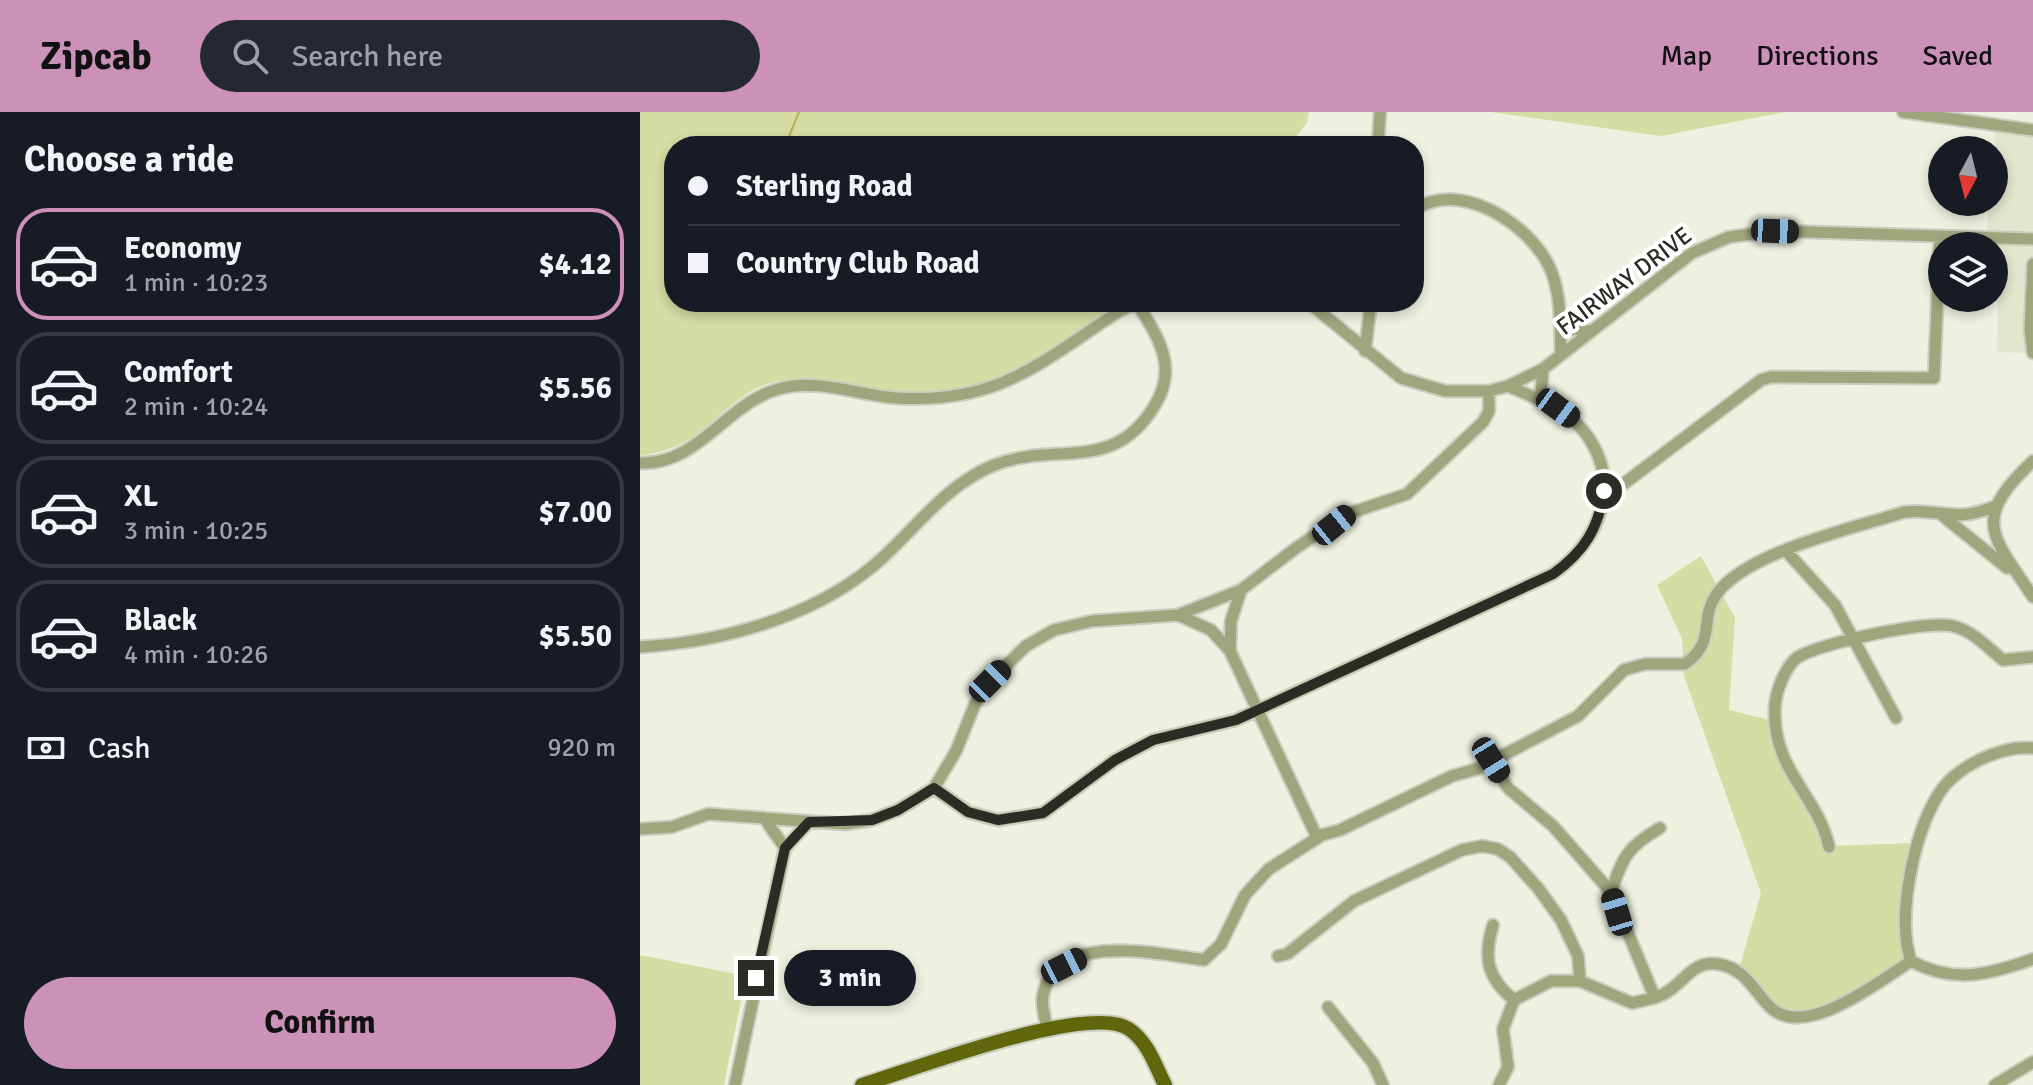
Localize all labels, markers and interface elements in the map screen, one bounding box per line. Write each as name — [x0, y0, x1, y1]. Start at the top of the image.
search box — [200, 20, 760, 92]
text: Zipcab — [40, 33, 152, 80]
icon: search — [228, 34, 272, 78]
text: Search here — [292, 38, 443, 75]
text: Map — [1660, 39, 1712, 73]
text: Directions — [1756, 39, 1878, 73]
text: Saved — [1922, 39, 1993, 73]
north arrow — [1928, 136, 2008, 216]
map controls — [1928, 136, 2008, 312]
text: Choose a ride — [24, 137, 234, 182]
text: Sterling Road — [736, 168, 913, 205]
car — [1751, 218, 1799, 244]
street label: FAIRWAY DRIVE — [1550, 220, 1698, 342]
icon: car — [28, 228, 100, 300]
text: Economy — [124, 230, 241, 267]
button: layers — [1928, 232, 2008, 312]
text: Country Club Road — [736, 245, 980, 282]
text: $4.12 — [539, 246, 612, 283]
text: 1 min · 10:23 — [124, 267, 268, 299]
icon: car — [28, 352, 100, 424]
text: Comfort — [124, 354, 233, 391]
text: $5.56 — [539, 370, 612, 407]
car — [1532, 384, 1584, 432]
text: 2 min · 10:24 — [124, 391, 268, 423]
route start — [1586, 473, 1622, 509]
icon: car — [28, 476, 100, 548]
text: XL — [124, 478, 158, 515]
text: $7.00 — [539, 494, 612, 531]
car — [1308, 501, 1360, 549]
text: 3 min · 10:25 — [124, 515, 268, 547]
icon: car — [28, 600, 100, 672]
text: Black — [124, 602, 197, 639]
text: $5.50 — [539, 618, 612, 655]
text: 4 min · 10:26 — [124, 639, 268, 671]
car — [965, 656, 1015, 706]
icon: cash — [24, 726, 68, 770]
text: Cash — [88, 730, 151, 767]
text: 920 m — [547, 732, 616, 764]
car — [1468, 733, 1514, 787]
car — [1599, 886, 1635, 938]
car — [1037, 944, 1091, 988]
callout: 3 min — [784, 950, 916, 1006]
route end — [738, 960, 774, 996]
text: 3 min — [819, 962, 881, 994]
button: Confirm — [24, 977, 616, 1069]

